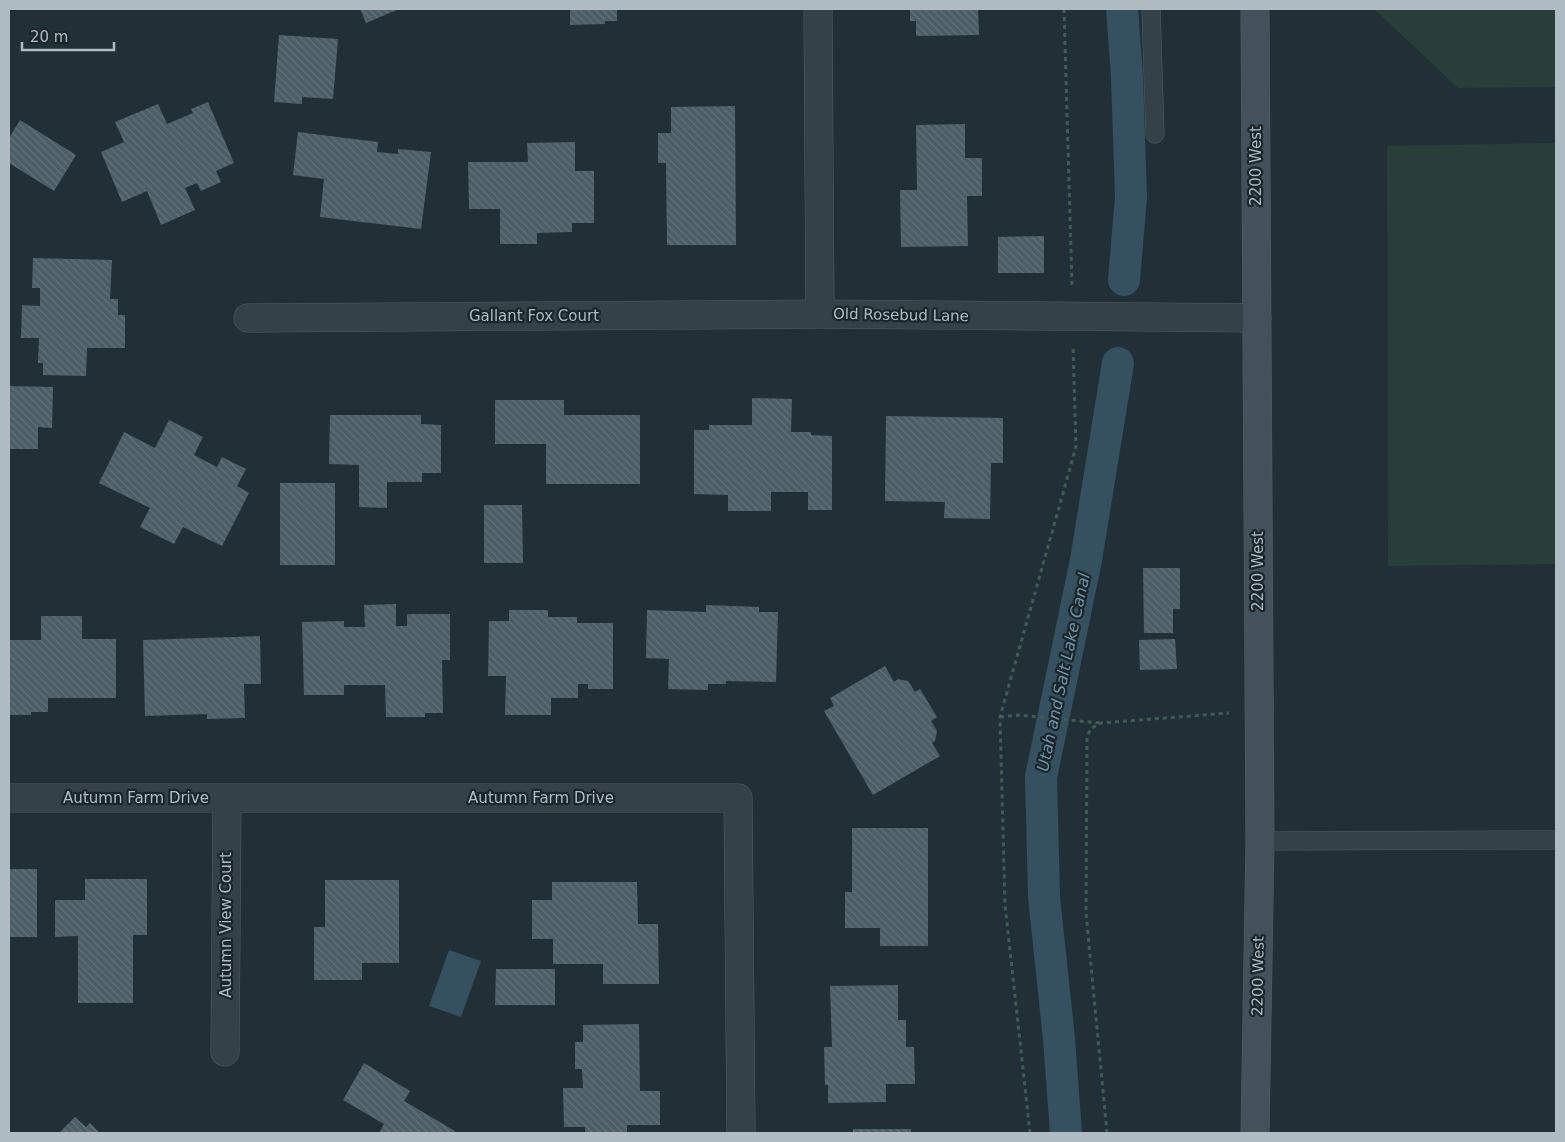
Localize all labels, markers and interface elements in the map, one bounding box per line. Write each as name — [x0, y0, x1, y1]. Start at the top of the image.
scale bar — [22, 20, 115, 52]
text: 20 m — [30, 28, 68, 46]
street label: 2200 West — [1247, 126, 1265, 206]
street label: Old Rosebud Lane — [833, 305, 969, 325]
street label: Gallant Fox Court — [469, 307, 599, 325]
street label: 2200 West — [1249, 531, 1267, 611]
water label: Utah and Salt Lake Canal — [1033, 571, 1094, 773]
street label: Autumn Farm Drive — [63, 789, 209, 807]
street label: Autumn Farm Drive — [468, 789, 614, 807]
street label: Autumn View Court — [217, 852, 235, 998]
street label: 2200 West — [1248, 936, 1268, 1016]

